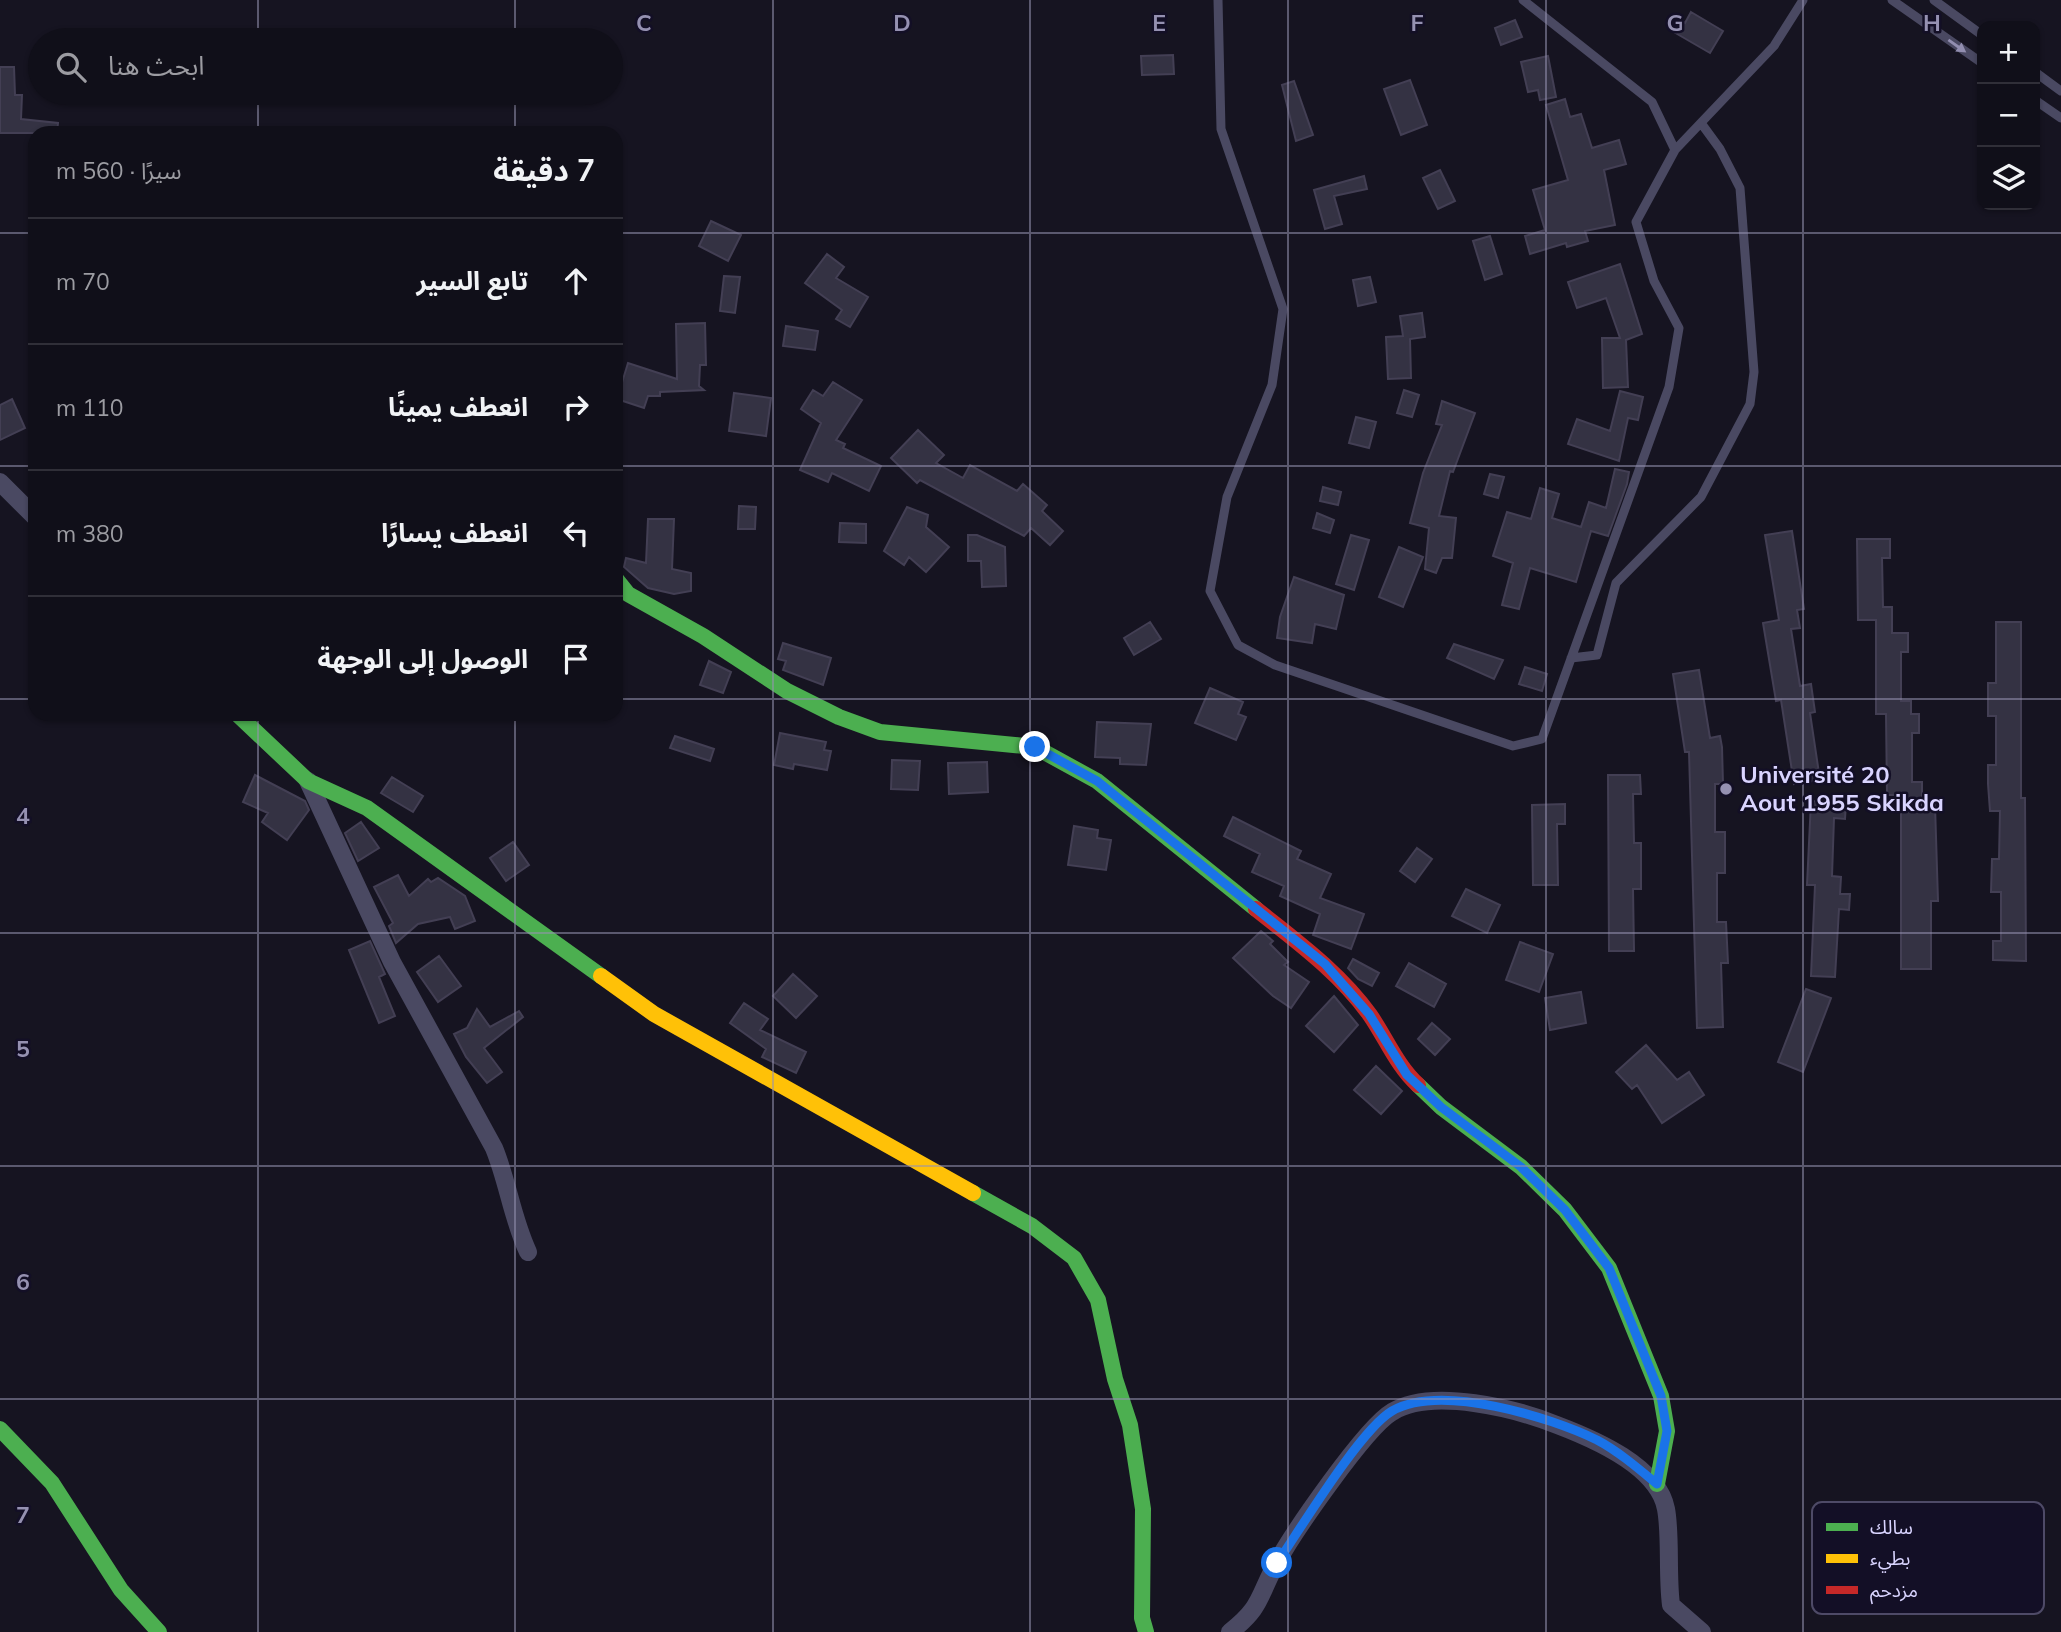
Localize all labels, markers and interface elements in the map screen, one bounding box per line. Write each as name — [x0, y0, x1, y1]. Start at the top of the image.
text: C — [636, 8, 652, 37]
text: D — [893, 8, 911, 37]
text: E — [1152, 8, 1166, 37]
text: F — [1410, 8, 1424, 37]
text: G — [1666, 8, 1684, 37]
text: H — [1923, 8, 1941, 37]
map controls — [1977, 21, 2040, 210]
button: + — [1977, 21, 2040, 84]
search box — [28, 28, 623, 105]
one-way arrow — [1948, 39, 1966, 53]
icon: search — [52, 48, 90, 86]
text: ابحث هنا — [108, 49, 204, 82]
button: − — [1977, 84, 2040, 147]
button: layers — [1977, 147, 2040, 210]
text: 7 دقيقة — [493, 151, 595, 189]
text: سيرًا · 560 m — [56, 156, 182, 185]
icon: ahead — [557, 262, 595, 300]
text: تابع السير — [417, 264, 528, 297]
text: 70 m — [56, 267, 110, 296]
icon: right — [557, 388, 595, 426]
text: انعطف يمينًا — [388, 390, 528, 423]
text: 110 m — [56, 393, 124, 422]
icon: left — [557, 514, 595, 552]
text: انعطف يسارًا — [381, 516, 528, 549]
text: 380 m — [56, 519, 124, 548]
icon: arrive — [557, 640, 595, 678]
text: الوصول إلى الوجهة — [317, 642, 528, 675]
route end — [1019, 731, 1050, 762]
place label: Université 20 Aout 1955 Skikda — [1740, 759, 1944, 817]
marker: Université 20 Aout 1955 Skikda — [1718, 781, 1734, 797]
text: 4 — [16, 801, 30, 830]
text: 5 — [16, 1034, 30, 1063]
text: 6 — [16, 1267, 30, 1296]
text: 7 — [16, 1500, 30, 1529]
legend — [1812, 1502, 2044, 1614]
text: سالك — [1870, 1515, 1913, 1539]
text: بطيء — [1870, 1546, 1910, 1573]
route start — [1261, 1547, 1292, 1578]
text: مزدحم — [1870, 1578, 1918, 1605]

